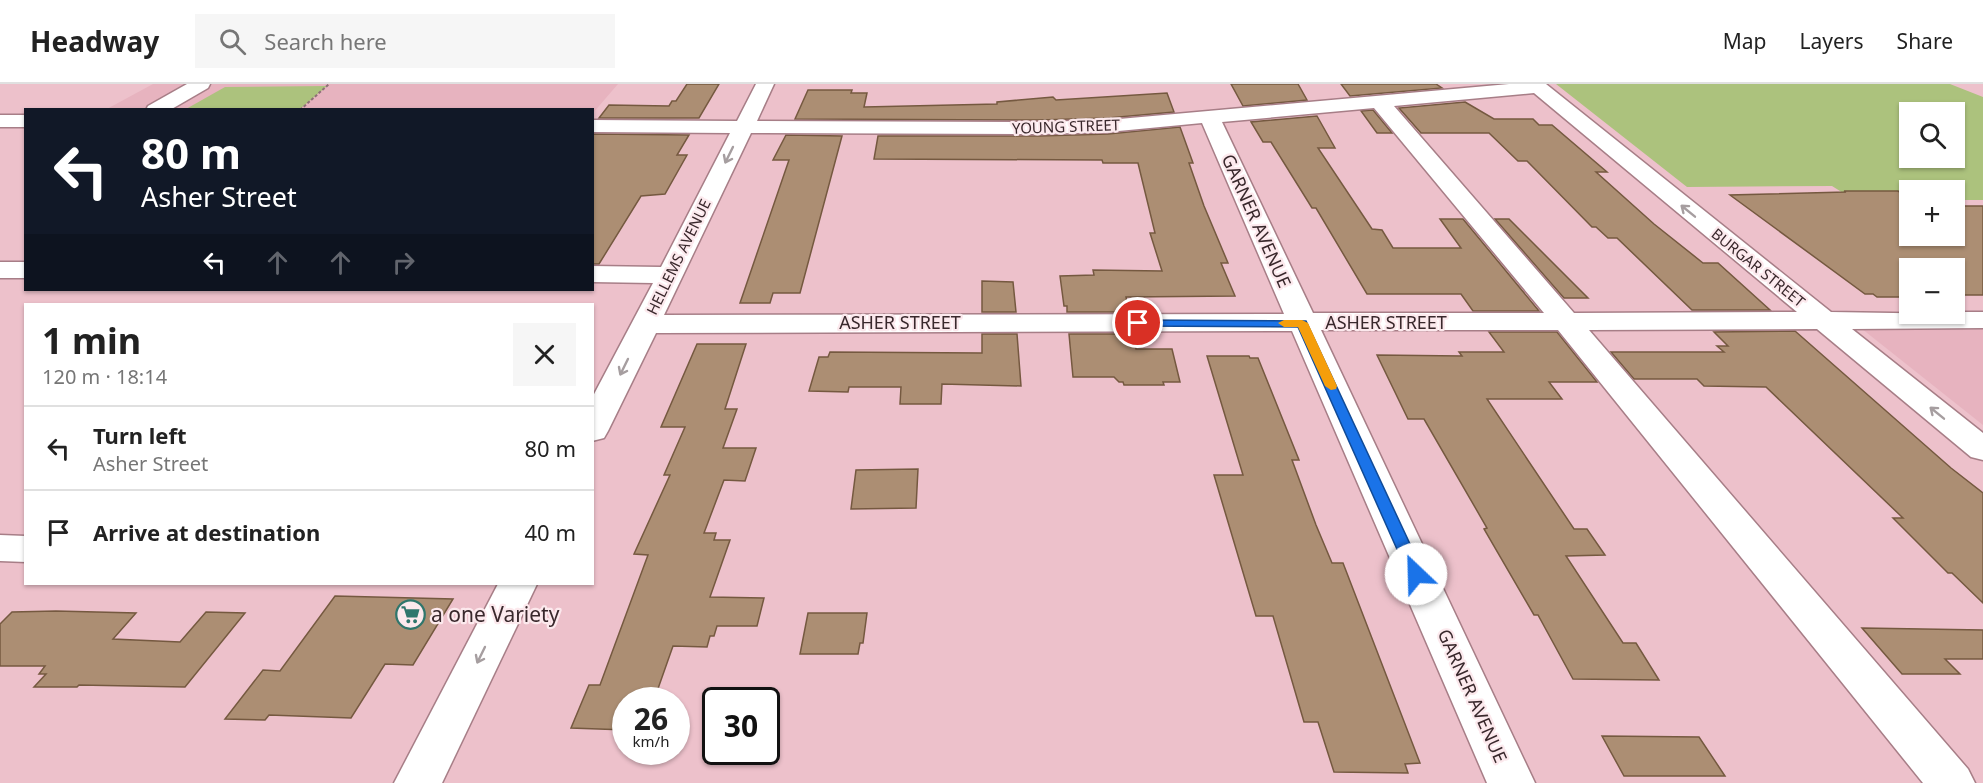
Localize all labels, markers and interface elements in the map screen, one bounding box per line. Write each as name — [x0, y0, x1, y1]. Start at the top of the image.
search box — [195, 14, 615, 68]
text: Headway — [30, 22, 159, 60]
icon: search — [216, 25, 249, 58]
text: Search here — [264, 26, 387, 56]
text: Map — [1723, 27, 1767, 55]
text: Layers — [1800, 27, 1864, 55]
text: Share — [1897, 27, 1953, 55]
map controls — [1899, 102, 1965, 324]
button: search — [1899, 102, 1965, 168]
street label: YOUNG STREET — [1012, 114, 1121, 138]
text: 80 m — [141, 124, 241, 181]
icon: left — [42, 132, 120, 210]
one-way arrow — [723, 146, 735, 164]
street label: GARNER AVENUE — [1217, 150, 1297, 291]
text: Asher Street — [141, 178, 297, 215]
button: + — [1899, 180, 1965, 246]
street label: HELLEMS AVENUE — [641, 195, 715, 318]
one-way arrow — [1680, 204, 1696, 217]
street label: BURGAR STREET — [1708, 223, 1810, 311]
icon: left — [198, 246, 231, 279]
icon: ahead — [261, 246, 294, 279]
icon: ahead — [324, 246, 357, 279]
icon: right — [387, 246, 420, 279]
button: − — [1899, 258, 1965, 324]
pin — [1112, 297, 1163, 348]
icon: arrive — [1121, 306, 1154, 339]
street label: ASHER STREET — [839, 310, 961, 334]
street label: ASHER STREET — [1325, 310, 1447, 334]
text: 1 min — [42, 316, 141, 365]
button: close — [513, 323, 576, 386]
one-way arrow — [618, 358, 629, 376]
text: 120 m · 18:14 — [42, 363, 167, 390]
one-way arrow — [1930, 407, 1946, 420]
text: Turn left — [93, 420, 187, 450]
icon: left — [42, 432, 75, 465]
text: 80 m — [525, 433, 576, 463]
text: Asher Street — [93, 450, 208, 477]
icon: arrive — [42, 516, 75, 549]
text: Arrive at destination — [93, 517, 320, 547]
text: 40 m — [525, 517, 576, 547]
position arrow — [1384, 542, 1448, 606]
supermarket icon: a one Variety — [394, 599, 426, 631]
place label: a one Variety — [431, 600, 560, 628]
street label: GARNER AVENUE — [1433, 625, 1513, 766]
one-way arrow — [475, 645, 487, 663]
speed limit sign: 30 — [702, 687, 780, 765]
text: 26 — [634, 698, 668, 739]
text: km/h — [633, 731, 669, 751]

